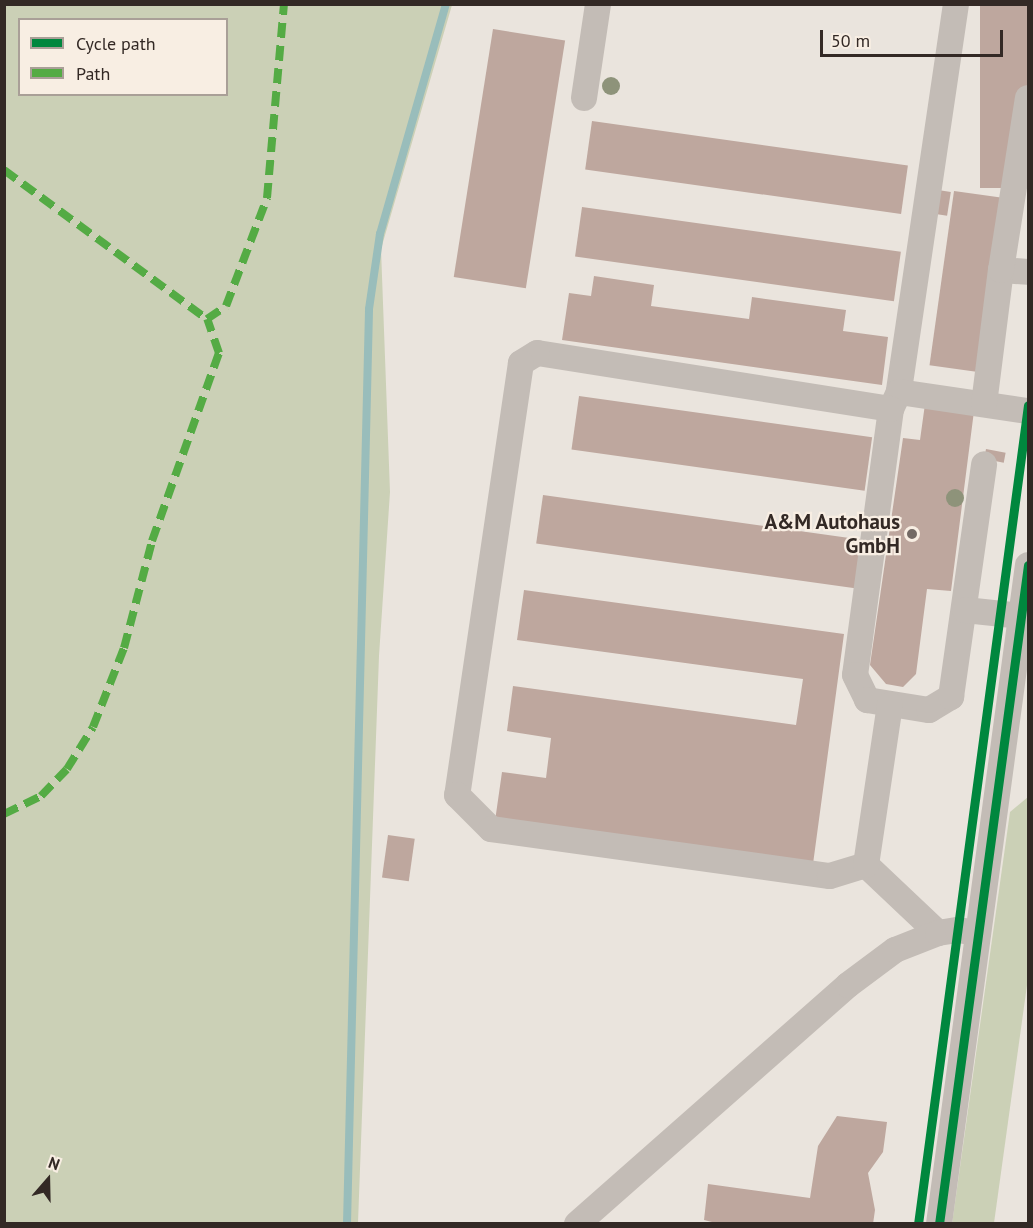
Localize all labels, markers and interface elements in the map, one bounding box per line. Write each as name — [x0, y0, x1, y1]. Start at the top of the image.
legend — [18, 18, 228, 96]
scale bar — [823, 18, 1006, 56]
text: 50 m — [831, 29, 870, 52]
text: Cycle path — [76, 32, 156, 55]
text: Path — [76, 62, 110, 85]
place label: A&M Autohaus GmbH — [764, 509, 900, 559]
marker: A&M Autohaus GmbH — [905, 527, 919, 541]
north arrow — [18, 1150, 78, 1210]
text: N — [46, 1152, 63, 1174]

